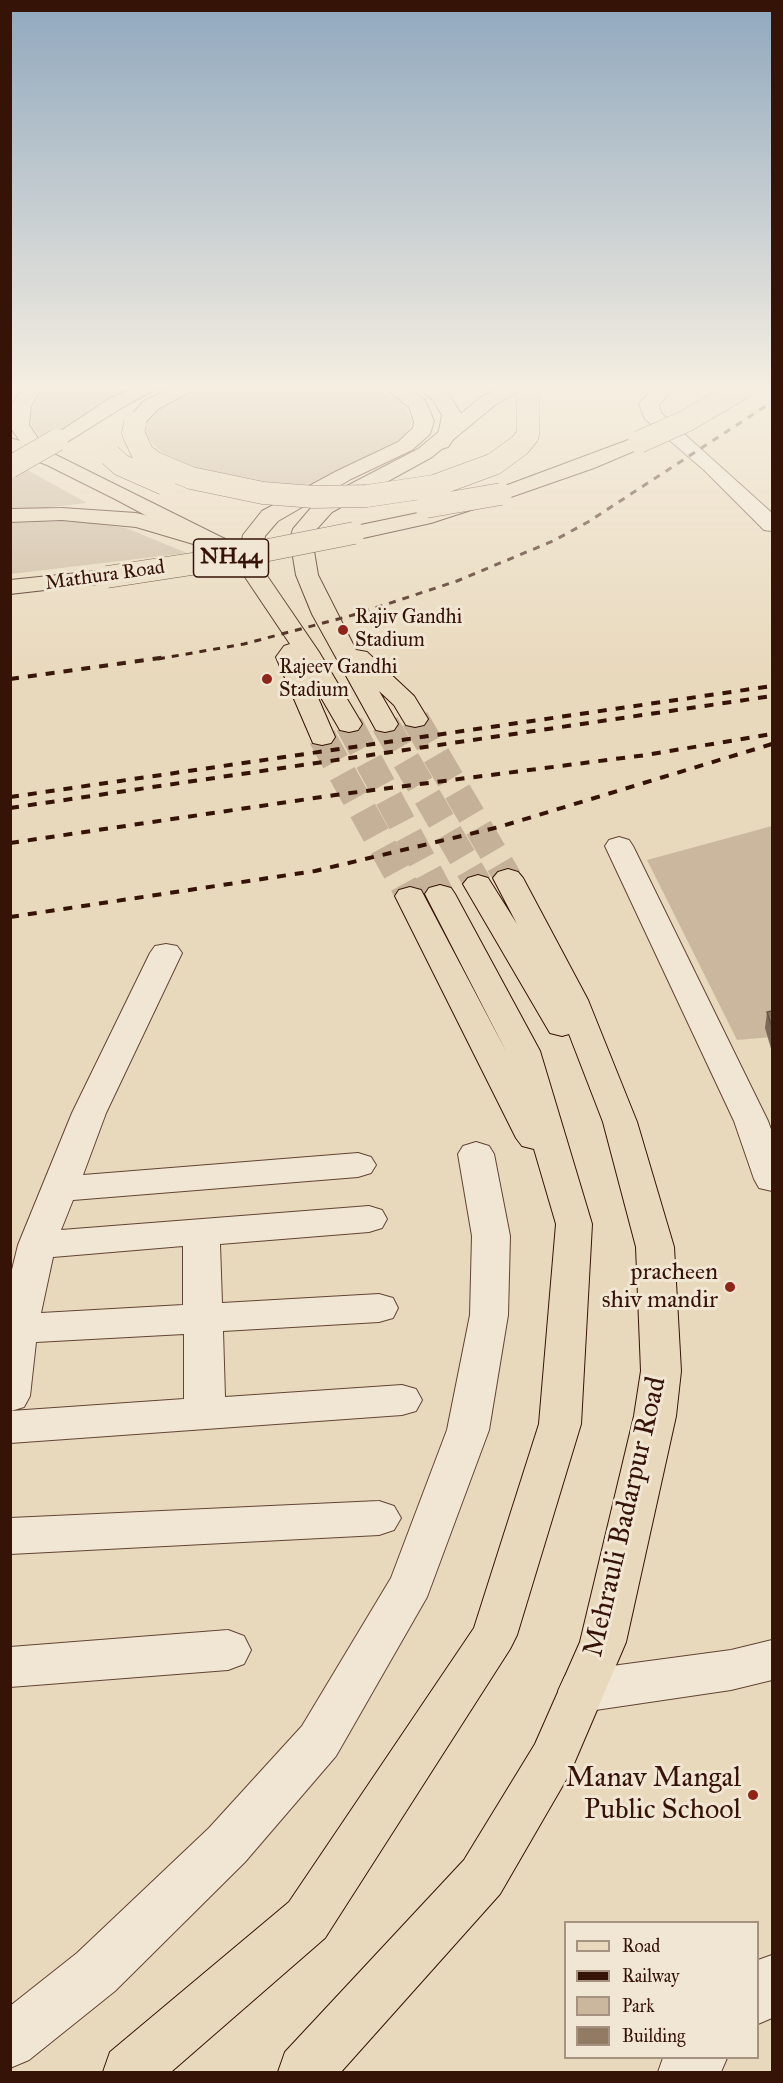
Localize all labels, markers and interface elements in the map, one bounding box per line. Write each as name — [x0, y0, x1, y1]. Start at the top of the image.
road number: NH44 — [194, 539, 268, 577]
street label: Mathura Road — [44, 556, 166, 596]
place label: Rajiv Gandhi Stadium — [355, 606, 462, 653]
marker: Rajiv Gandhi Stadium — [336, 623, 350, 637]
place label: Rajeev Gandhi Stadium — [279, 656, 397, 703]
marker: Rajeev Gandhi Stadium — [260, 672, 274, 686]
place label: pracheen shiv mandir — [602, 1259, 718, 1315]
marker: pracheen shiv mandir — [723, 1280, 737, 1294]
street label: Mehrauli Badarpur Road — [577, 1374, 675, 1660]
place label: Manav Mangal Public School — [566, 1762, 741, 1828]
marker: Manav Mangal Public School — [746, 1788, 760, 1802]
legend — [564, 1921, 759, 2059]
text: Road — [622, 1935, 660, 1957]
text: Railway — [622, 1965, 679, 1987]
text: Park — [622, 1995, 655, 2017]
text: Building — [622, 2025, 685, 2047]

